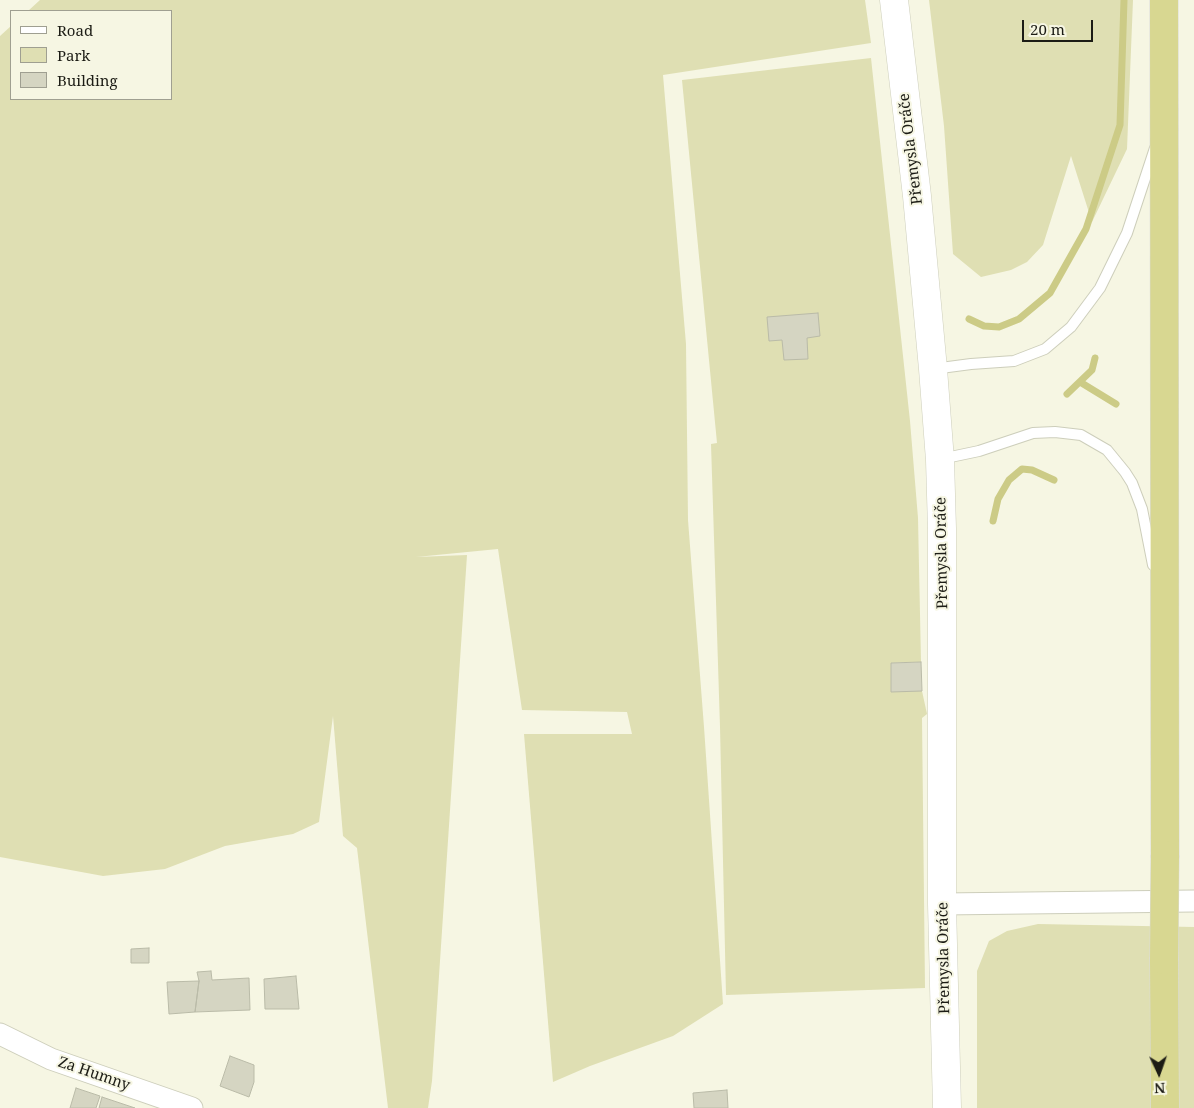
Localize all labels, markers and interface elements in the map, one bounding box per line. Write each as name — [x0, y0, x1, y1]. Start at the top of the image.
legend — [10, 10, 172, 100]
scale bar — [1024, 10, 1095, 42]
text: 20 m — [1030, 19, 1065, 39]
text: Road — [57, 20, 93, 40]
text: Park — [57, 45, 90, 65]
text: Building — [57, 70, 118, 90]
street label: Přemysla Oráče — [895, 92, 927, 206]
street label: Přemysla Oráče — [932, 497, 952, 609]
street label: Přemysla Oráče — [934, 902, 954, 1014]
north arrow — [1134, 1048, 1184, 1098]
street label: Za Humny — [56, 1053, 132, 1095]
text: N — [1154, 1079, 1166, 1098]

